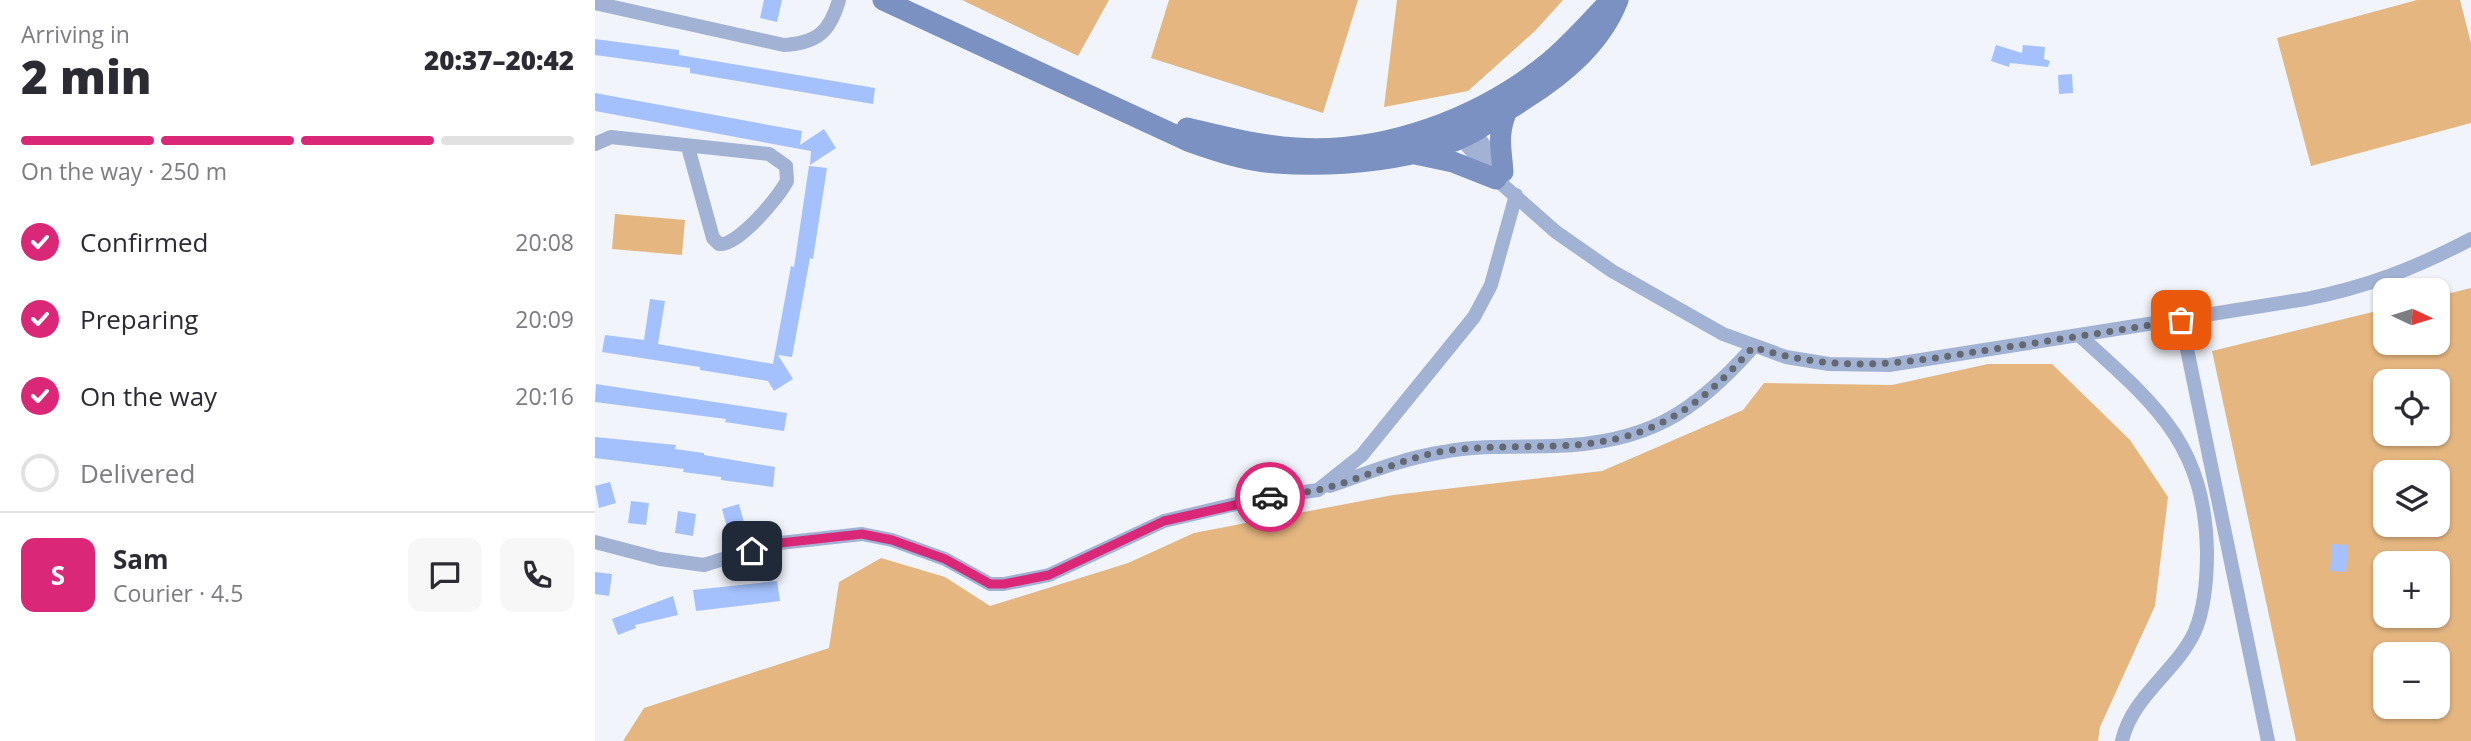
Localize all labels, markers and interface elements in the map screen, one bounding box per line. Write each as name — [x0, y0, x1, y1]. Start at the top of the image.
text: Arriving in — [21, 18, 130, 50]
text: 20:37–20:42 — [424, 42, 574, 78]
text: 2 min — [21, 45, 152, 107]
text: On the way · 250 m — [21, 155, 227, 187]
icon: check — [21, 223, 59, 261]
text: Confirmed — [80, 224, 208, 260]
text: 20:08 — [515, 226, 574, 258]
north arrow — [2373, 278, 2450, 355]
map controls — [2373, 278, 2450, 719]
pin — [2151, 290, 2211, 350]
icon: check — [21, 300, 59, 338]
text: Preparing — [80, 301, 198, 337]
icon: bag — [2162, 301, 2200, 339]
text: 20:09 — [515, 303, 574, 335]
button: locate — [2373, 369, 2450, 446]
icon: check — [21, 377, 59, 415]
text: On the way — [80, 378, 217, 414]
text: 20:16 — [515, 380, 574, 412]
text: Delivered — [80, 455, 195, 491]
button: layers — [2373, 460, 2450, 537]
courier — [1235, 462, 1305, 532]
icon: car — [1251, 478, 1289, 516]
pin — [722, 521, 782, 581]
icon: home — [733, 532, 771, 570]
button: chat — [408, 538, 482, 612]
button: phone — [500, 538, 574, 612]
text: Sam — [113, 541, 169, 577]
button: + — [2373, 551, 2450, 628]
text: S — [51, 557, 65, 593]
text: Courier · 4.5 — [113, 577, 243, 609]
button: − — [2373, 642, 2450, 719]

